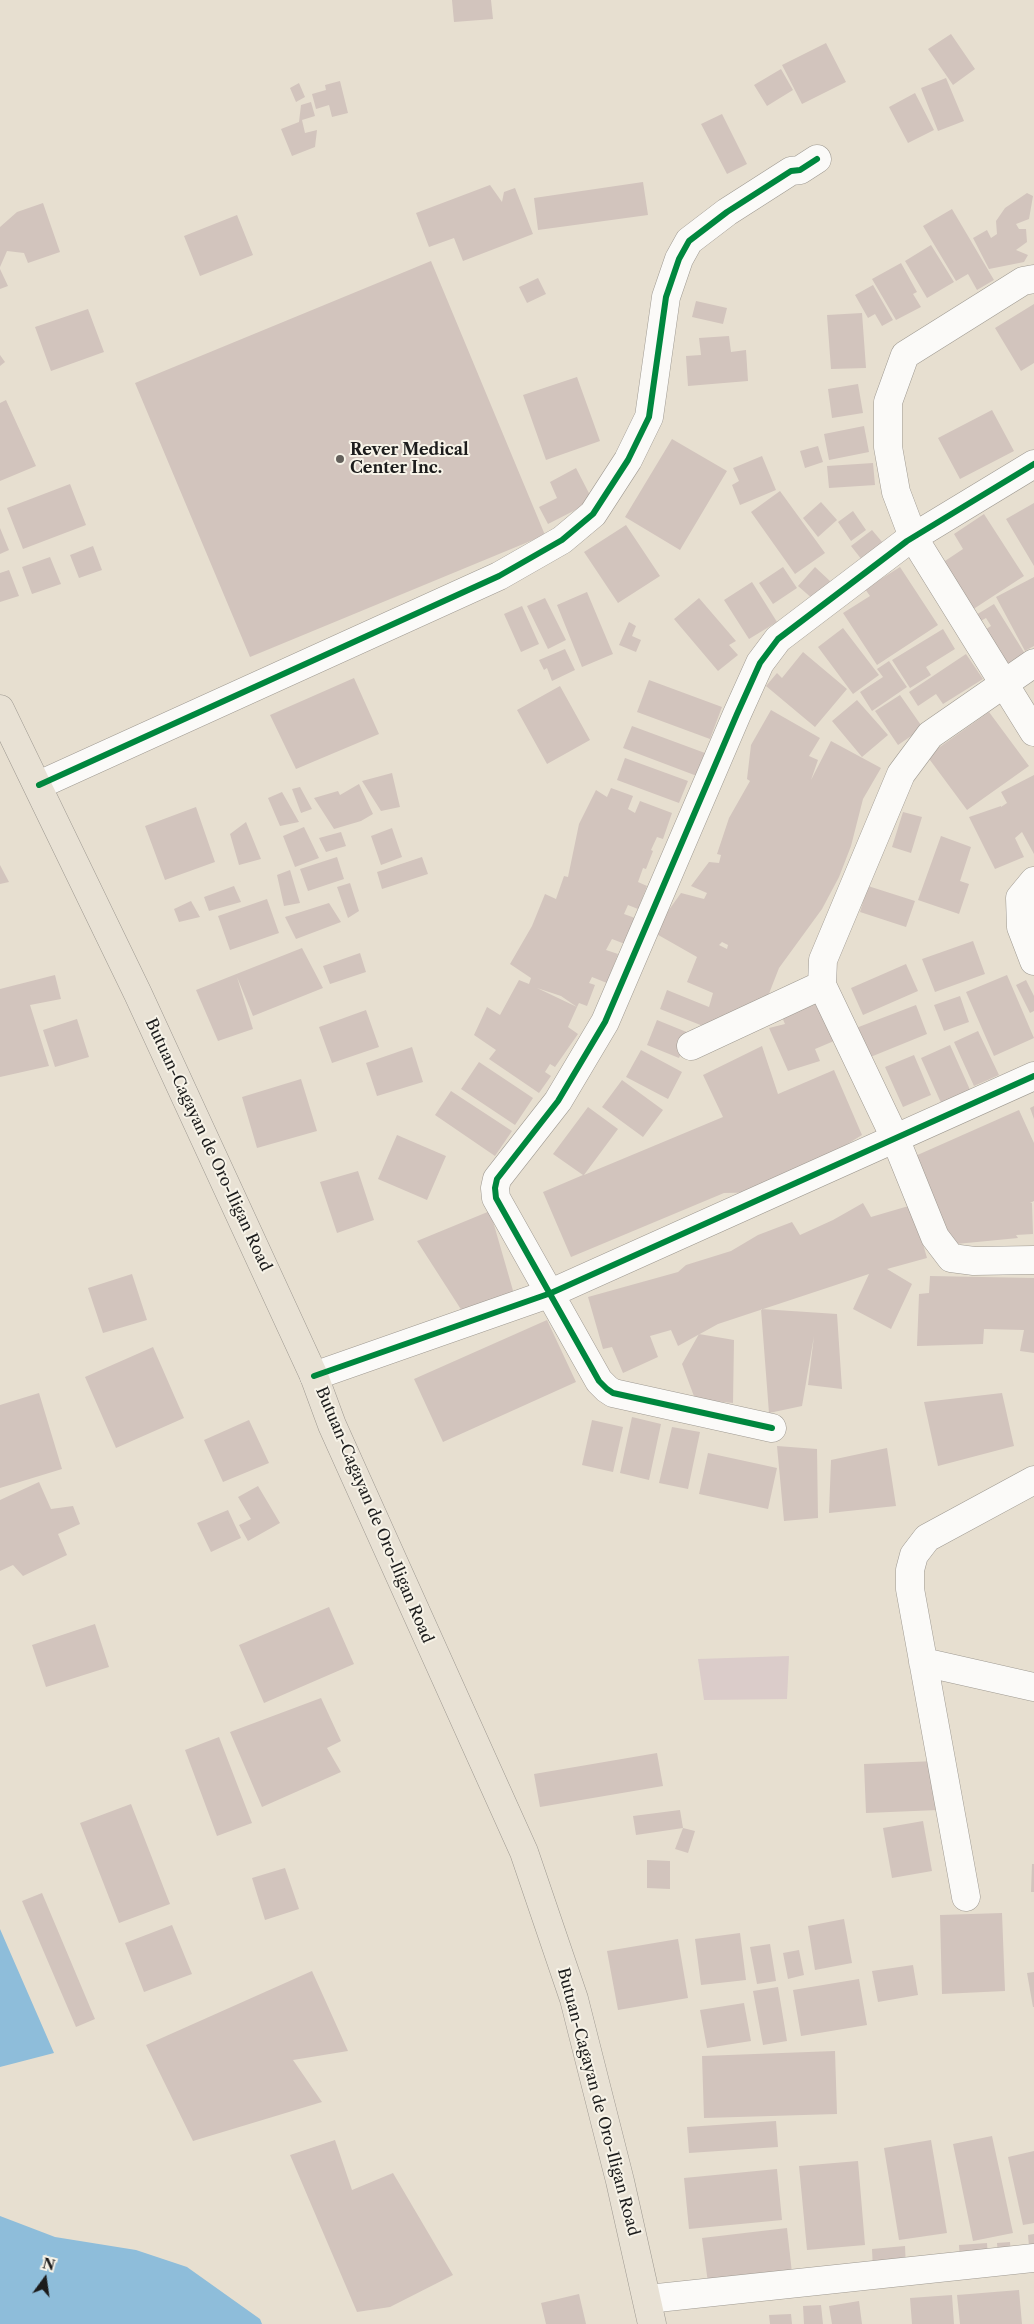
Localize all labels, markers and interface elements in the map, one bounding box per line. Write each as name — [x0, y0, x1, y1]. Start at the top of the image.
place label: Rever Medical Center Inc. — [350, 440, 469, 478]
marker: Rever Medical Center Inc. — [334, 453, 346, 465]
street label: Butuan-Cagayan de Oro-Iligan Road — [141, 1015, 275, 1275]
street label: Butuan-Cagayan de Oro-Iligan Road — [311, 1384, 437, 1646]
street label: Butuan-Cagayan de Oro-Iligan Road — [553, 1966, 643, 2238]
north arrow — [20, 2254, 70, 2304]
text: N — [41, 2254, 57, 2275]

